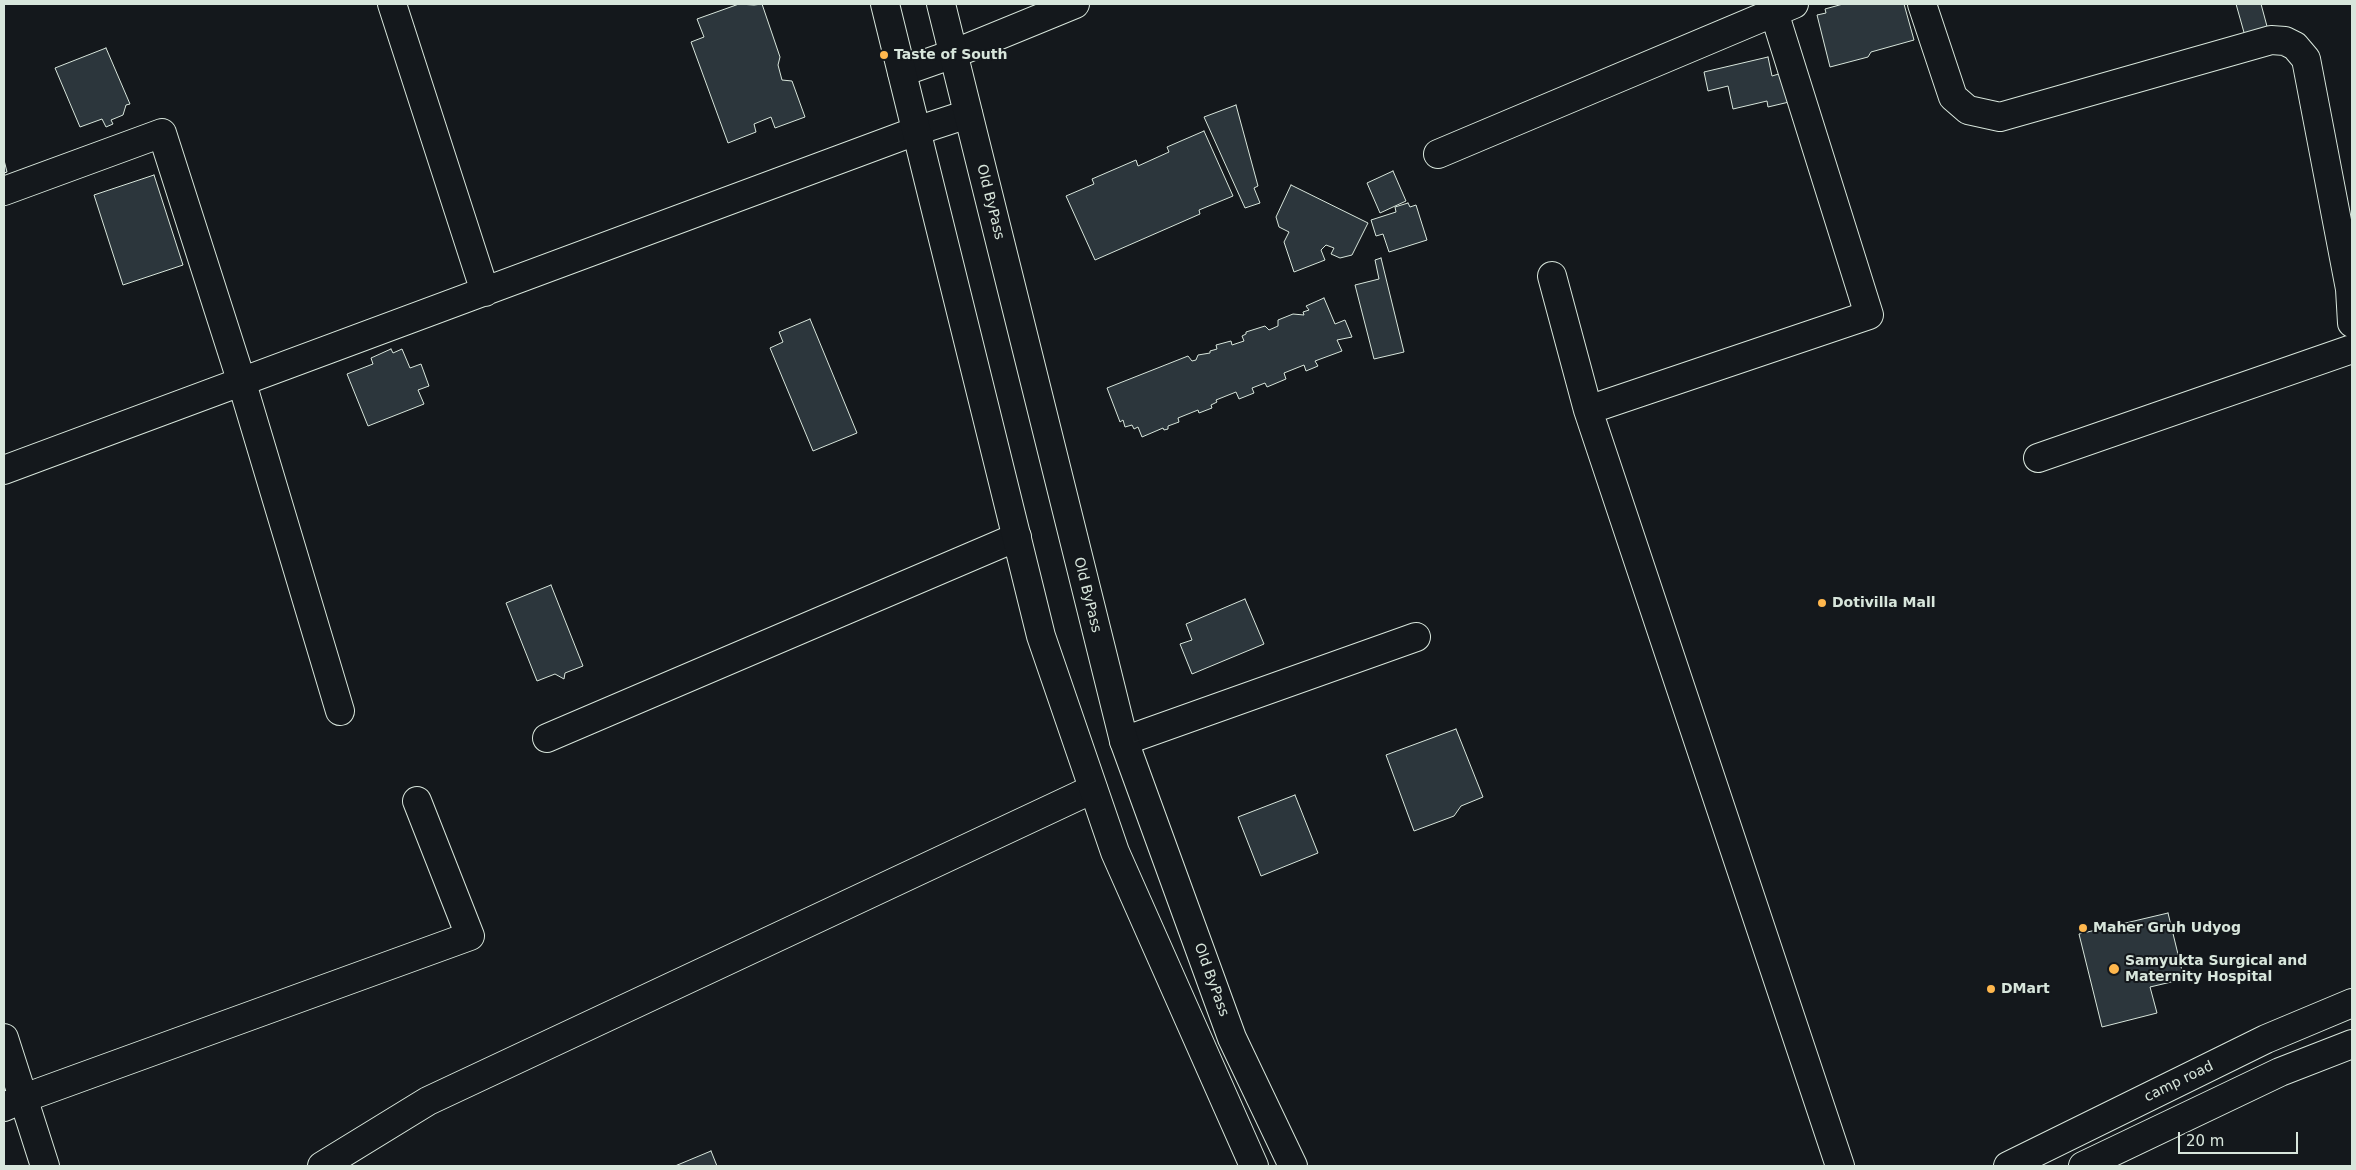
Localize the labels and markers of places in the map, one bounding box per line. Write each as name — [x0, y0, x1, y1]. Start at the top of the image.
place label: Taste of South — [894, 47, 1007, 63]
marker: Taste of South — [878, 49, 890, 61]
place label: Dotivilla Mall — [1832, 595, 1936, 611]
marker: Dotivilla Mall — [1816, 597, 1828, 609]
place label: Maher Gruh Udyog — [2093, 920, 2241, 936]
marker: Maher Gruh Udyog — [2077, 922, 2089, 934]
place label: Samyukta Surgical and Maternity Hospital — [2125, 953, 2307, 986]
marker: Samyukta Surgical and Maternity Hospital — [2107, 962, 2121, 976]
place label: DMart — [2001, 981, 2050, 997]
marker: DMart — [1985, 983, 1997, 995]

